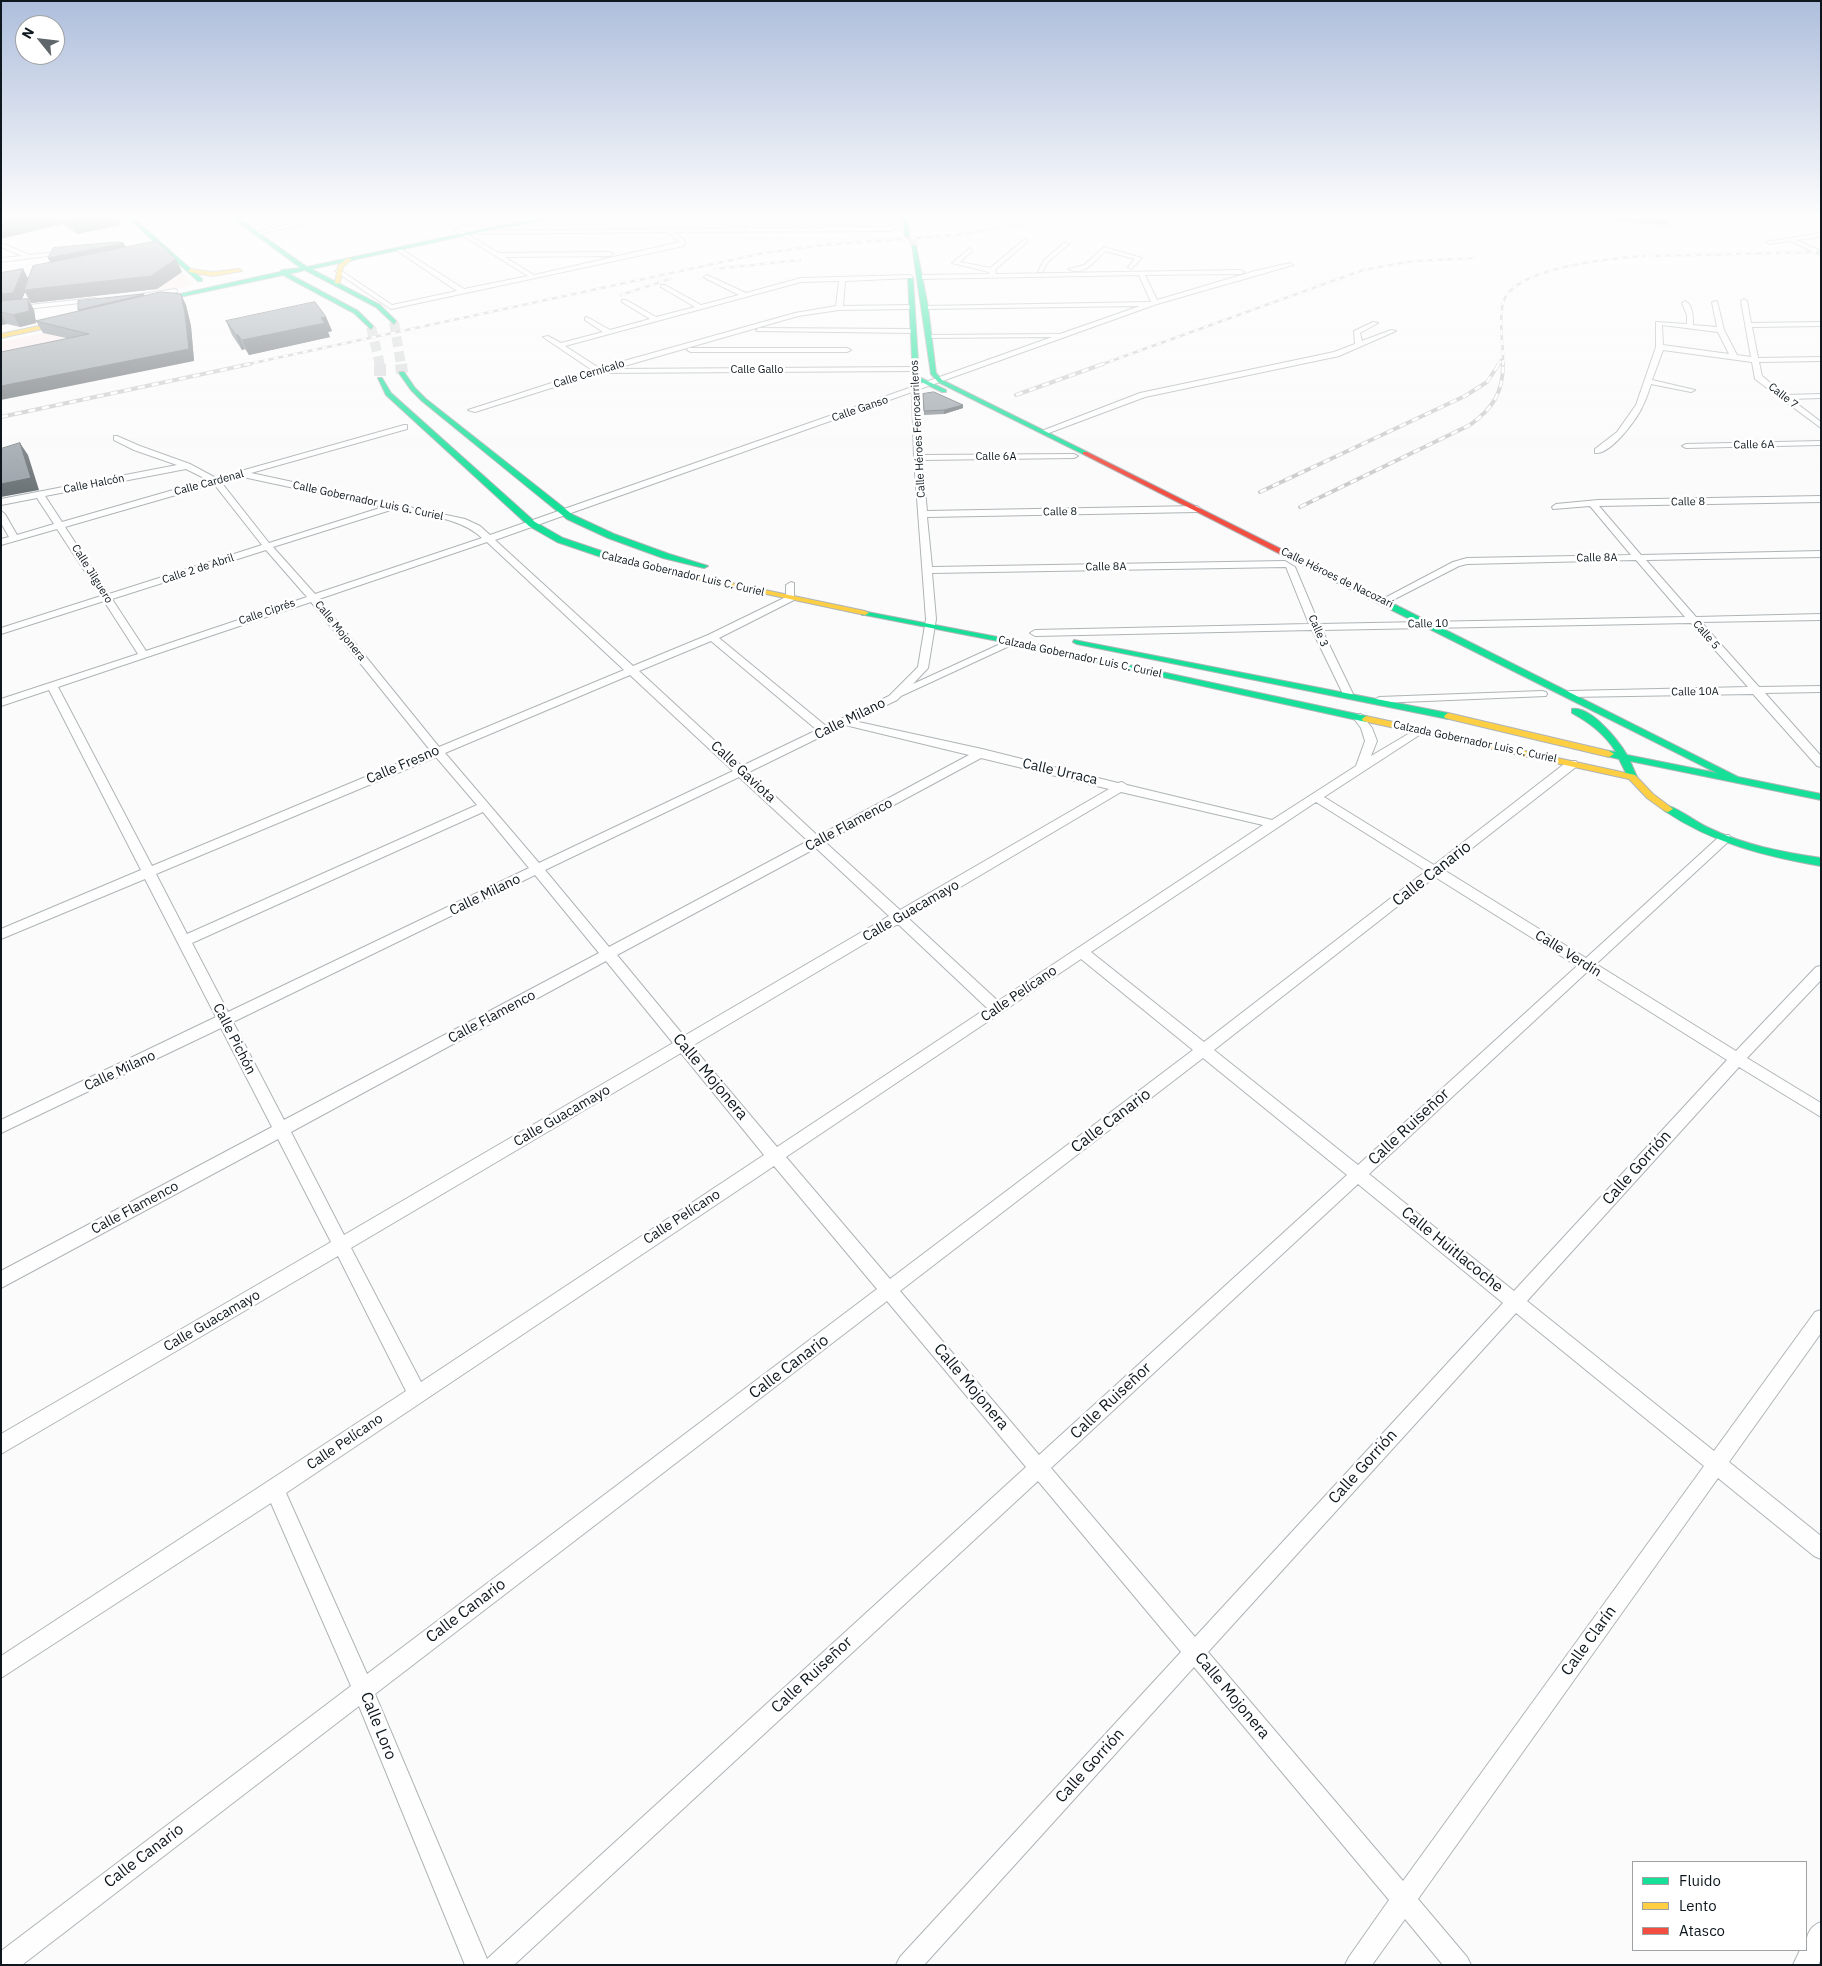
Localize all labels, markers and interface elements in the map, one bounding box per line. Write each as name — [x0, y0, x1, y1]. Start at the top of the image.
north arrow — [15, 15, 65, 65]
text: N — [17, 24, 38, 42]
street label: Calle Cernícalo — [552, 357, 626, 391]
street label: Calle Héroes Ferrocarrileros — [908, 360, 928, 498]
street label: Calle Gallo — [731, 363, 783, 377]
street label: Calle 7 — [1766, 380, 1800, 412]
street label: Calle Ganso — [830, 393, 890, 425]
street label: Calle 6A — [1733, 438, 1775, 452]
street label: Calle 6A — [976, 450, 1016, 464]
street label: Calle Cardenal — [173, 467, 245, 499]
street label: Calle Halcón — [62, 472, 126, 496]
street label: Calle Gobernador Luis G. Curiel — [292, 479, 444, 523]
street label: Calle 8 — [1671, 495, 1705, 509]
street label: Calle 8 — [1043, 505, 1077, 519]
street label: Calle Jilguero — [69, 542, 115, 606]
street label: Calle Héroes de Nacozari — [1279, 545, 1395, 611]
street label: Calzada Gobernador Luis C. Curiel — [600, 549, 766, 599]
street label: Calle 2 de Abril — [160, 551, 236, 587]
street label: Calle 8A — [1576, 551, 1618, 565]
street label: Calle 8A — [1085, 560, 1127, 574]
street label: Calle Ciprés — [237, 596, 297, 628]
street label: Calle Mojonera — [312, 598, 368, 664]
street label: Calle 3 — [1305, 613, 1331, 649]
street label: Calle 10 — [1408, 617, 1448, 631]
street label: Calle 5 — [1690, 618, 1722, 652]
street label: Calzada Gobernador Luis C. Curiel — [997, 633, 1163, 681]
street label: Calle 10A — [1671, 685, 1719, 699]
street label: Calle Milano — [812, 695, 888, 743]
street label: Calzada Gobernador Luis C. Curiel — [1392, 718, 1558, 766]
street label: Calle Gaviota — [707, 738, 779, 806]
street label: Calle Fresno — [364, 742, 442, 788]
street label: Calle Urraca — [1021, 755, 1099, 789]
street label: Calle Flamenco — [802, 795, 896, 855]
street label: Calle Canario — [1389, 837, 1475, 911]
street label: Calle Milano — [447, 871, 523, 919]
street label: Calle Guacamayo — [860, 877, 962, 945]
street label: Calle Verdín — [1532, 927, 1604, 981]
street label: Calle Pelícano — [978, 962, 1060, 1026]
street label: Calle Flamenco — [445, 987, 539, 1047]
street label: Calle Pichón — [209, 1001, 259, 1077]
street label: Calle Mojonera — [668, 1030, 752, 1124]
street label: Calle Milano — [82, 1047, 158, 1095]
street label: Calle Guacamayo — [511, 1082, 613, 1150]
street label: Calle Canario — [1067, 1085, 1155, 1157]
street label: Calle Ruiseñor — [1365, 1085, 1453, 1169]
street label: Calle Gorrión — [1599, 1127, 1675, 1209]
street label: Calle Flamenco — [88, 1178, 182, 1238]
street label: Calle Pelícano — [640, 1186, 724, 1248]
street label: Calle Huitlacoche — [1397, 1203, 1507, 1297]
street label: Calle Guacamayo — [161, 1287, 263, 1355]
street label: Calle Canario — [745, 1331, 833, 1403]
street label: Calle Mojonera — [929, 1340, 1013, 1434]
street label: Calle Ruiseñor — [1067, 1359, 1155, 1443]
street label: Calle Pelícano — [304, 1410, 386, 1474]
street label: Calle Gorrión — [1325, 1426, 1401, 1508]
street label: Calle Canario — [422, 1575, 510, 1647]
street label: Calle Clarín — [1557, 1602, 1621, 1680]
street label: Calle Ruiseñor — [768, 1633, 856, 1717]
street label: Calle Mojonera — [1190, 1649, 1274, 1743]
street label: Calle Loro — [356, 1689, 400, 1763]
street label: Calle Gorrión — [1052, 1725, 1128, 1807]
street label: Calle Canario — [100, 1820, 188, 1892]
legend — [1632, 1861, 1807, 1951]
text: Fluido — [1679, 1871, 1721, 1890]
text: Lento — [1679, 1896, 1717, 1915]
text: Atasco — [1679, 1921, 1725, 1940]

